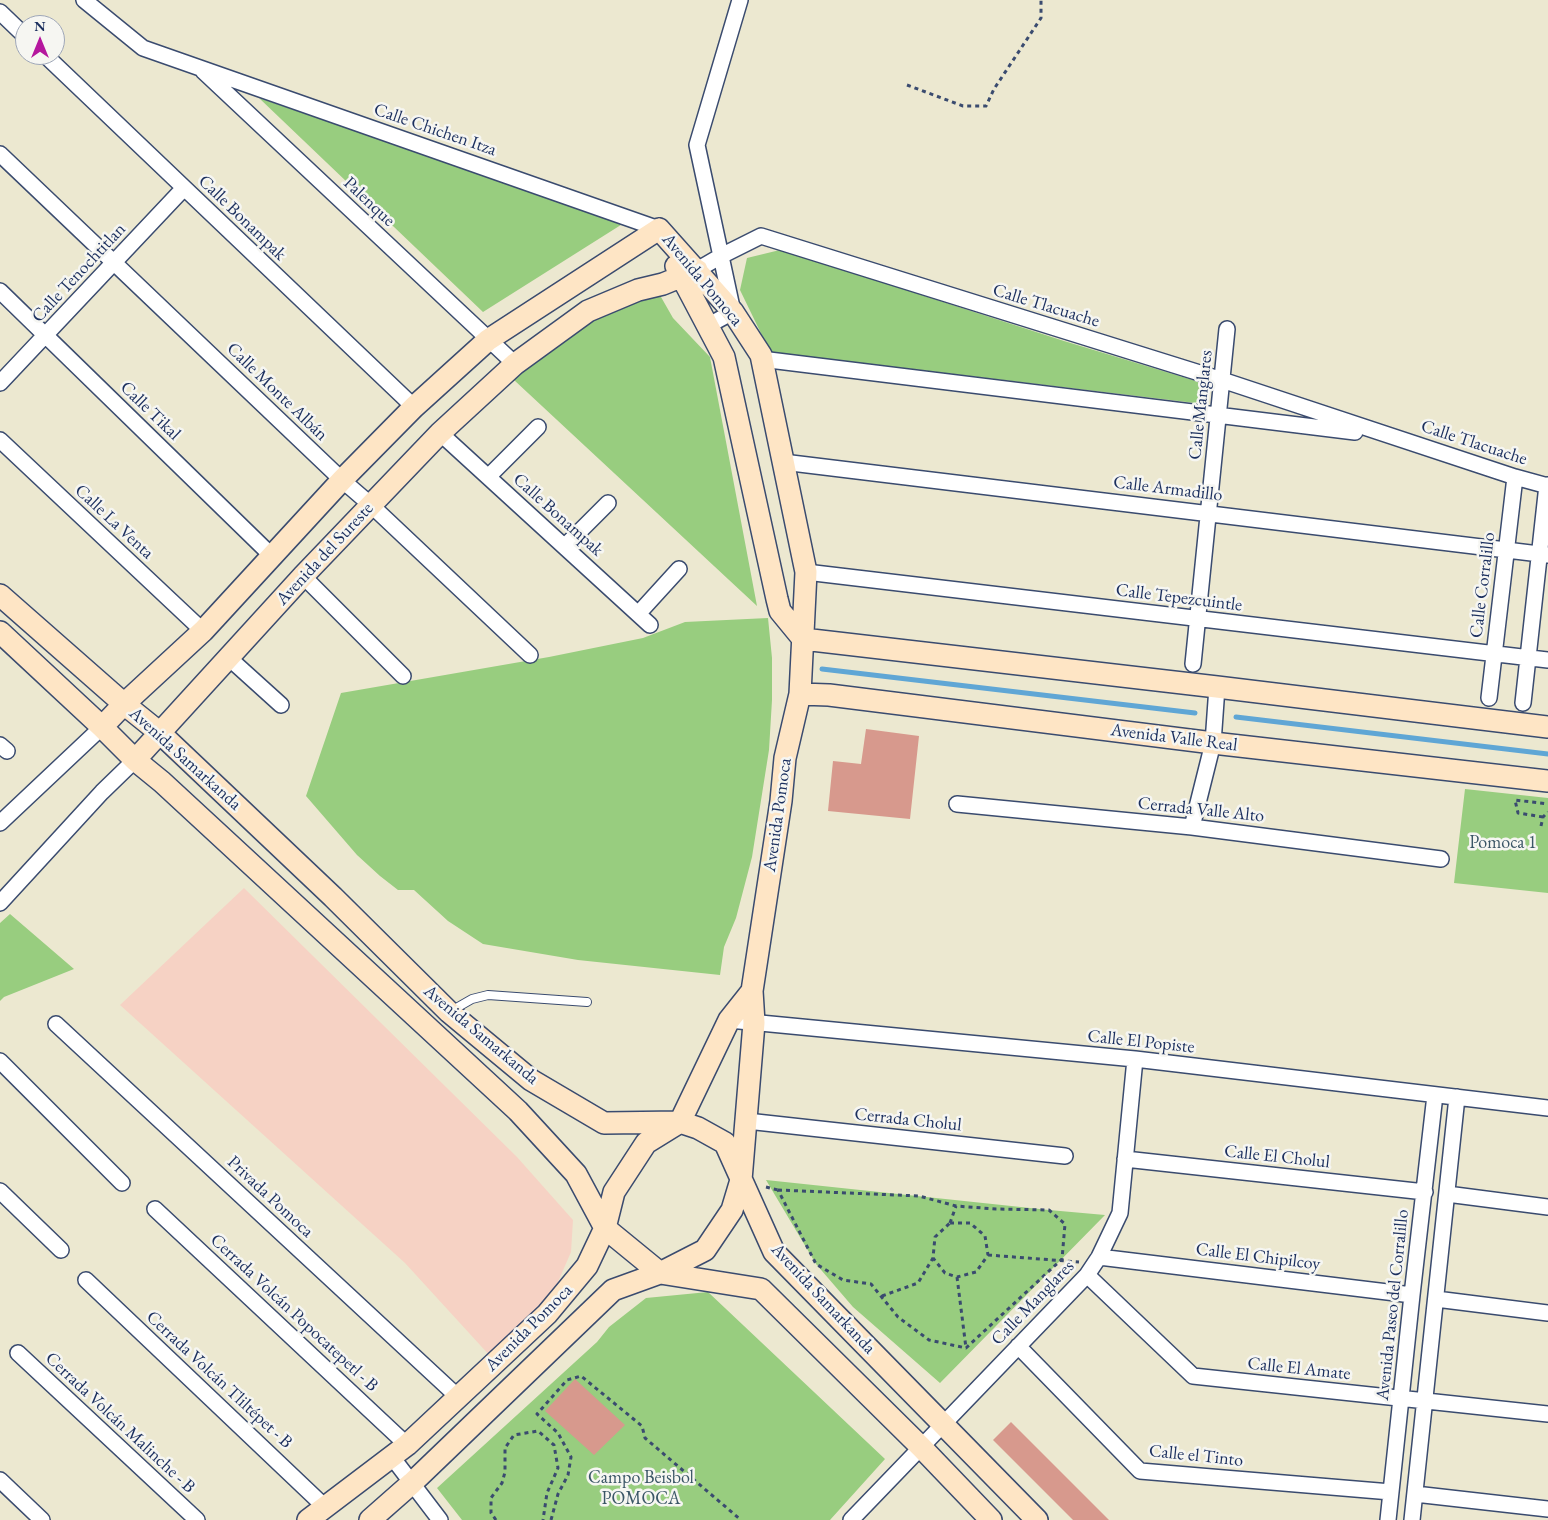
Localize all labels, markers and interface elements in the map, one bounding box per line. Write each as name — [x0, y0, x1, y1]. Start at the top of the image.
north arrow — [15, 15, 65, 65]
text: N — [34, 17, 46, 35]
street label: Calle Chichen Itza — [371, 99, 499, 161]
street label: Calle Bonampak — [193, 171, 291, 265]
street label: Palenque — [339, 173, 399, 231]
street label: Calle Tenochtitlan — [27, 219, 131, 327]
street label: Avenida Pomoca — [657, 229, 747, 331]
street label: Calle Tlacuache — [990, 280, 1102, 332]
street label: Calle Monte Albán — [222, 338, 332, 446]
street label: Calle Manglares — [1185, 349, 1217, 461]
street label: Calle Tikal — [115, 377, 185, 445]
street label: Calle Tlacuache — [1418, 416, 1530, 470]
street label: Calle Bonampak — [508, 469, 608, 561]
street label: Calle Armadillo — [1112, 472, 1224, 506]
street label: Calle La Venta — [70, 480, 158, 564]
street label: Avenida del Sureste — [272, 498, 378, 610]
street label: Calle Corralillo — [1466, 531, 1500, 639]
street label: Calle Tepezcuintle — [1115, 580, 1243, 616]
street label: Avenida Samarkanda — [124, 703, 246, 815]
street label: Avenida Valle Real — [1109, 720, 1239, 756]
street label: Avenida Pomoca — [759, 757, 797, 873]
street label: Cerrada Valle Alto — [1137, 793, 1265, 827]
park label: Pomoca 1 — [1469, 832, 1537, 854]
street label: Avenida Samarkanda — [419, 981, 543, 1089]
street label: Calle El Popiste — [1086, 1026, 1196, 1058]
street label: Cerrada Cholul — [853, 1104, 963, 1136]
street label: Calle El Cholul — [1223, 1141, 1331, 1173]
street label: Privada Pomoca — [222, 1152, 318, 1242]
street label: Avenida Paseo del Corralillo — [1372, 1208, 1414, 1402]
street label: Cerrada Volcán Popocatepetl - B — [206, 1230, 382, 1396]
street label: Avenida Samarkanda — [766, 1239, 880, 1359]
street label: Calle El Chipilcoy — [1195, 1239, 1321, 1275]
street label: Calle Manglares — [987, 1256, 1079, 1350]
street label: Avenida Pomoca — [481, 1280, 577, 1376]
street label: Cerrada Volcán Tliltépet - B — [141, 1307, 297, 1453]
street label: Cerrada Volcán Malinche - B — [41, 1348, 199, 1498]
street label: Calle El Amate — [1246, 1353, 1352, 1385]
street label: Calle el Tinto — [1148, 1440, 1244, 1472]
park label: Campo Beisbol POMOCA — [588, 1467, 694, 1510]

